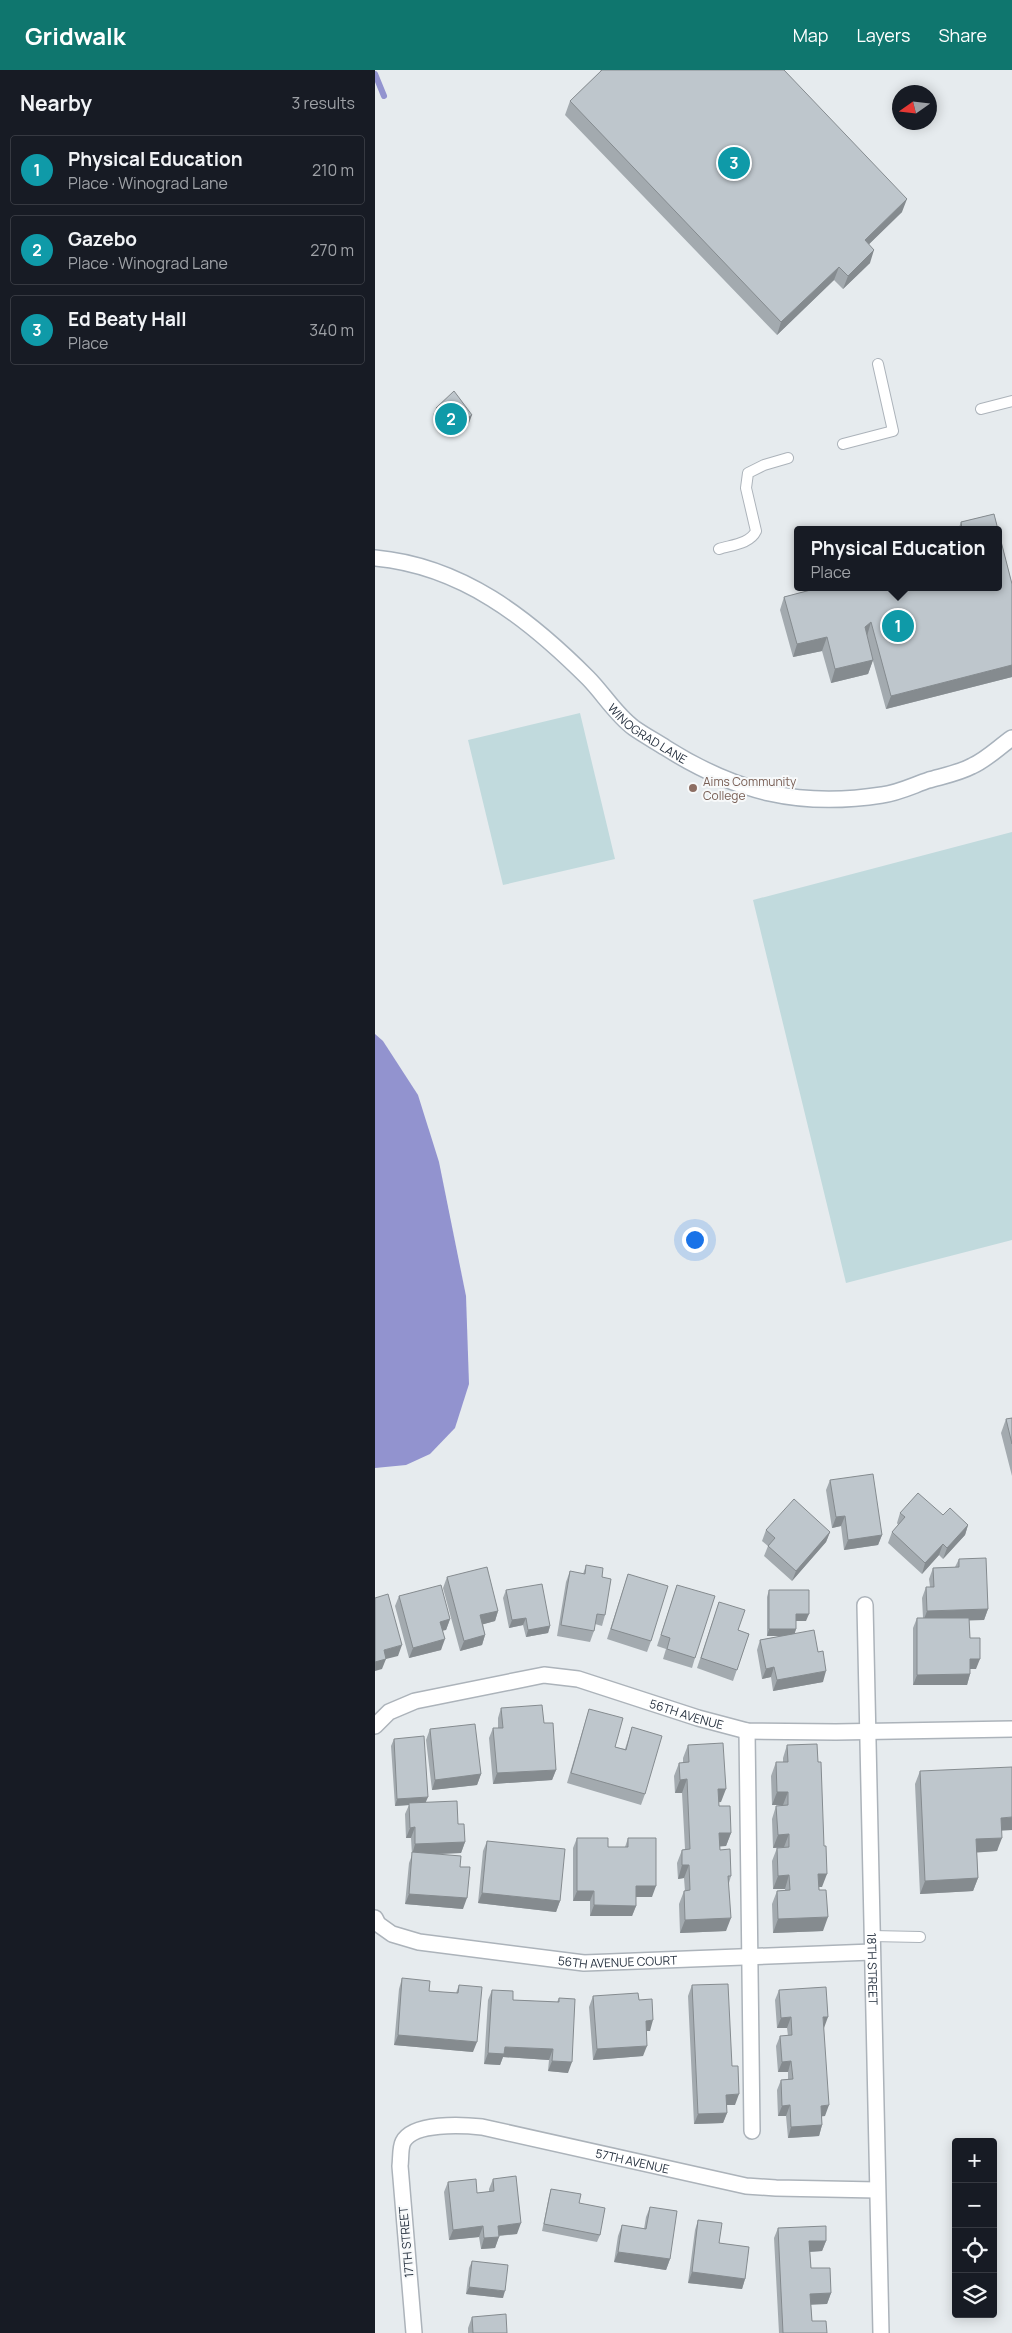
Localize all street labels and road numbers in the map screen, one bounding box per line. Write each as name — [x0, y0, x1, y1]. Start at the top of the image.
street label: WINOGRAD LANE — [604, 699, 691, 768]
street label: 56TH AVENUE — [648, 1694, 726, 1733]
street label: 18TH STREET — [864, 1932, 882, 2006]
street label: 56TH AVENUE COURT — [557, 1951, 678, 1972]
street label: 57TH AVENUE — [594, 2144, 671, 2177]
street label: 17TH STREET — [394, 2205, 418, 2278]

